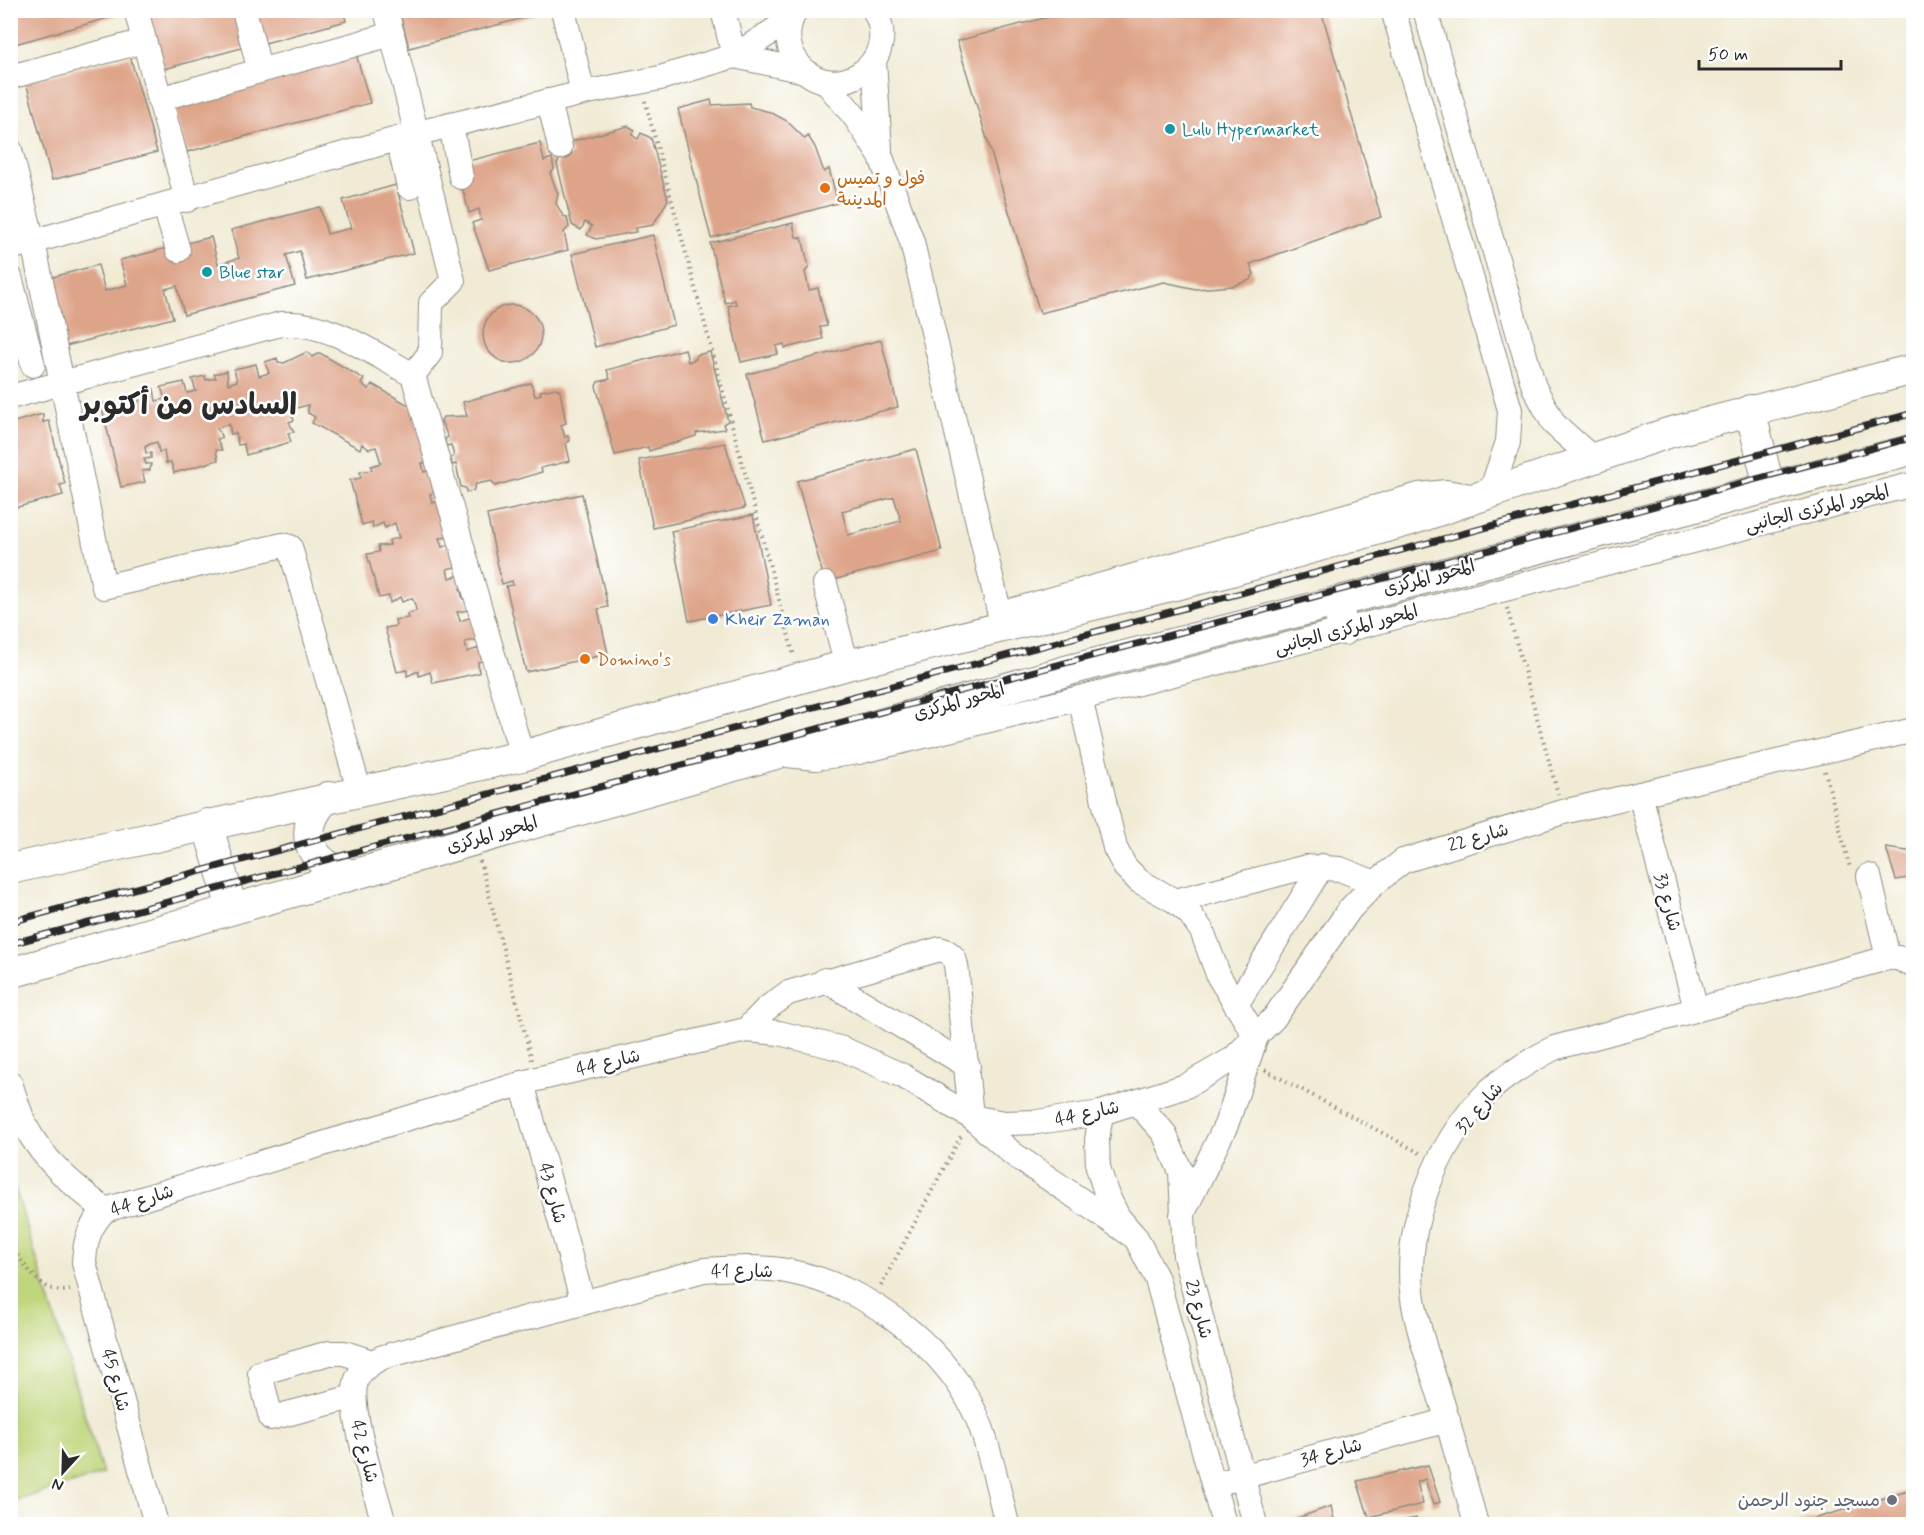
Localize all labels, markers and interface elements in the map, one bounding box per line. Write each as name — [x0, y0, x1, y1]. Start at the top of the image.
scale bar — [1699, 33, 1842, 71]
text: 50 m — [1708, 43, 1748, 67]
place label: Lulu Hypermarket — [1182, 118, 1320, 142]
marker: Lulu Hypermarket — [1163, 122, 1177, 136]
place label: فول و تميس المدينىة — [837, 167, 925, 212]
marker: فول و تميس المدينىة — [818, 181, 832, 195]
place label: Blue star — [219, 261, 285, 285]
marker: Blue star — [200, 265, 214, 279]
district label: السادس من أكتوبر — [78, 385, 297, 425]
street label: المحور المركزى الجانبى — [1742, 479, 1892, 539]
street label: المحور المركزى — [1381, 554, 1478, 602]
street label: المحور المركزى الجانبى — [1272, 599, 1421, 661]
place label: Kheir Zaman — [725, 608, 830, 632]
marker: Kheir Zaman — [706, 612, 720, 626]
place label: Domino's — [597, 648, 671, 672]
marker: Domino's — [578, 652, 592, 666]
street label: المحور المركزى — [911, 677, 1008, 726]
street label: المحور المركزى — [444, 810, 541, 859]
street label: شارع 22 — [1445, 818, 1511, 858]
street label: شارع 33 — [1648, 870, 1686, 934]
street label: شارع 44 — [574, 1044, 643, 1082]
street label: شارع 32 — [1451, 1078, 1509, 1140]
street label: شارع 44 — [1053, 1095, 1122, 1132]
street label: شارع 43 — [532, 1160, 572, 1226]
street label: شارع 44 — [108, 1179, 177, 1222]
street label: شارع 41 — [711, 1260, 773, 1284]
street label: شارع 23 — [1179, 1277, 1217, 1341]
street label: شارع 45 — [95, 1346, 135, 1414]
street label: شارع 42 — [345, 1417, 383, 1485]
street label: شارع 34 — [1298, 1433, 1365, 1473]
north arrow — [33, 1442, 93, 1502]
text: N — [49, 1473, 67, 1496]
place label: مسجد جنود الرحمن — [1738, 1489, 1880, 1513]
marker: مسجد جنود الرحمن — [1885, 1493, 1899, 1507]

